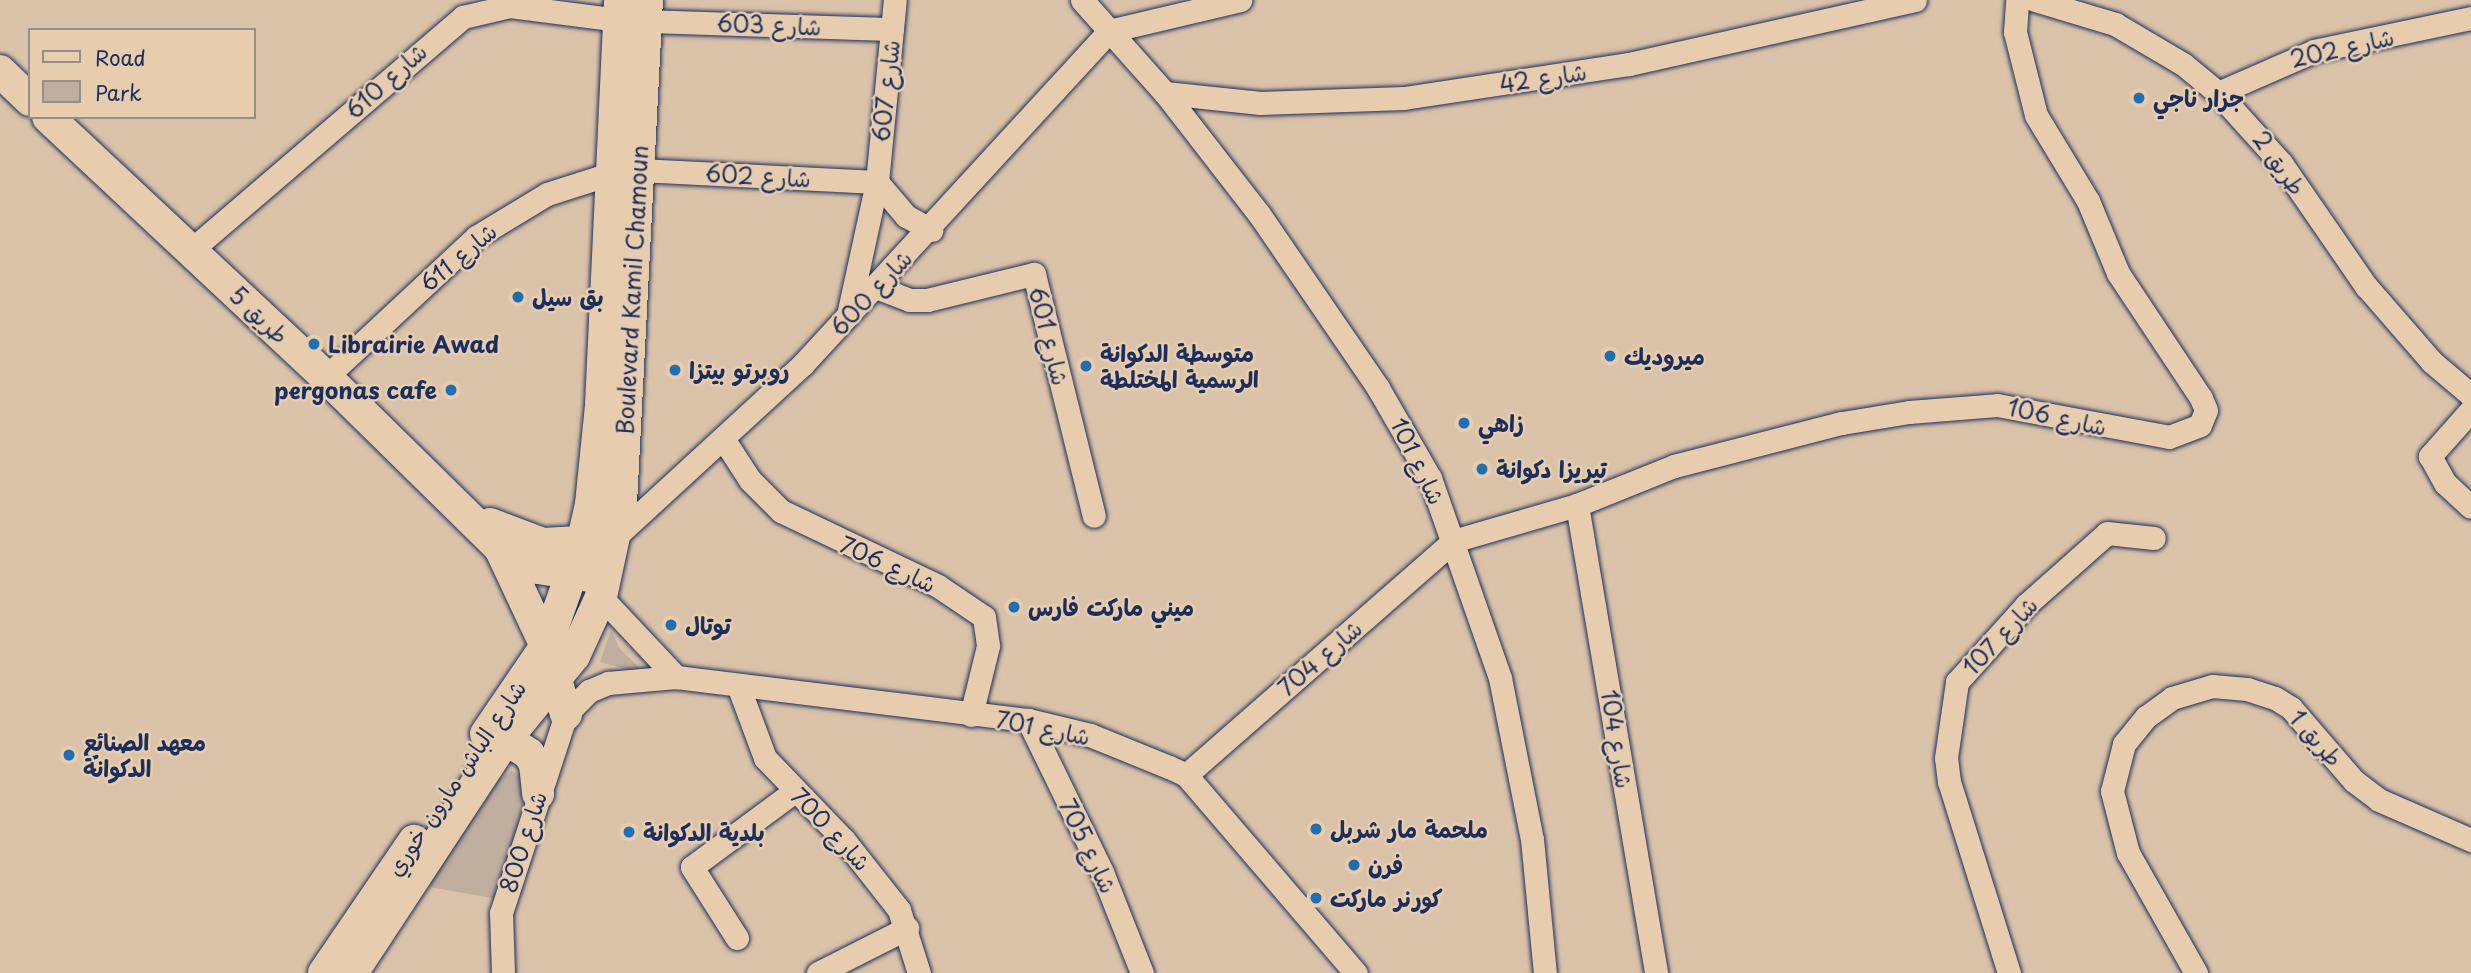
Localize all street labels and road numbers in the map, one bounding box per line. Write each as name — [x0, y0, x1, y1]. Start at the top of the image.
street label: شارع 603 — [716, 9, 822, 41]
street label: شارع 202 — [2287, 23, 2397, 73]
street label: شارع 610 — [340, 37, 432, 125]
street label: شارع 607 — [867, 39, 905, 143]
street label: شارع 42 — [1498, 58, 1588, 98]
street label: طريق 2 — [2247, 126, 2311, 200]
street label: Boulevard Kamil Chamoun — [611, 143, 653, 437]
street label: شارع 602 — [704, 159, 812, 193]
street label: شارع 611 — [414, 217, 502, 297]
street label: شارع 600 — [824, 244, 918, 342]
street label: طريق 5 — [224, 281, 294, 349]
street label: شارع 601 — [1023, 284, 1075, 388]
street label: شارع 106 — [2005, 393, 2109, 441]
street label: شارع 101 — [1385, 413, 1451, 509]
street label: شارع 706 — [836, 530, 940, 598]
street label: شارع 107 — [1957, 591, 2043, 681]
street label: شارع 704 — [1273, 614, 1367, 702]
street label: شارع الباش مارون خوري — [380, 675, 532, 881]
street label: شارع 104 — [1596, 688, 1638, 790]
street label: طريق 1 — [2284, 704, 2348, 772]
street label: شارع 701 — [994, 705, 1092, 751]
street label: شارع 700 — [786, 782, 876, 876]
street label: 800 شارع — [494, 788, 552, 896]
street label: شارع 705 — [1053, 794, 1123, 898]

